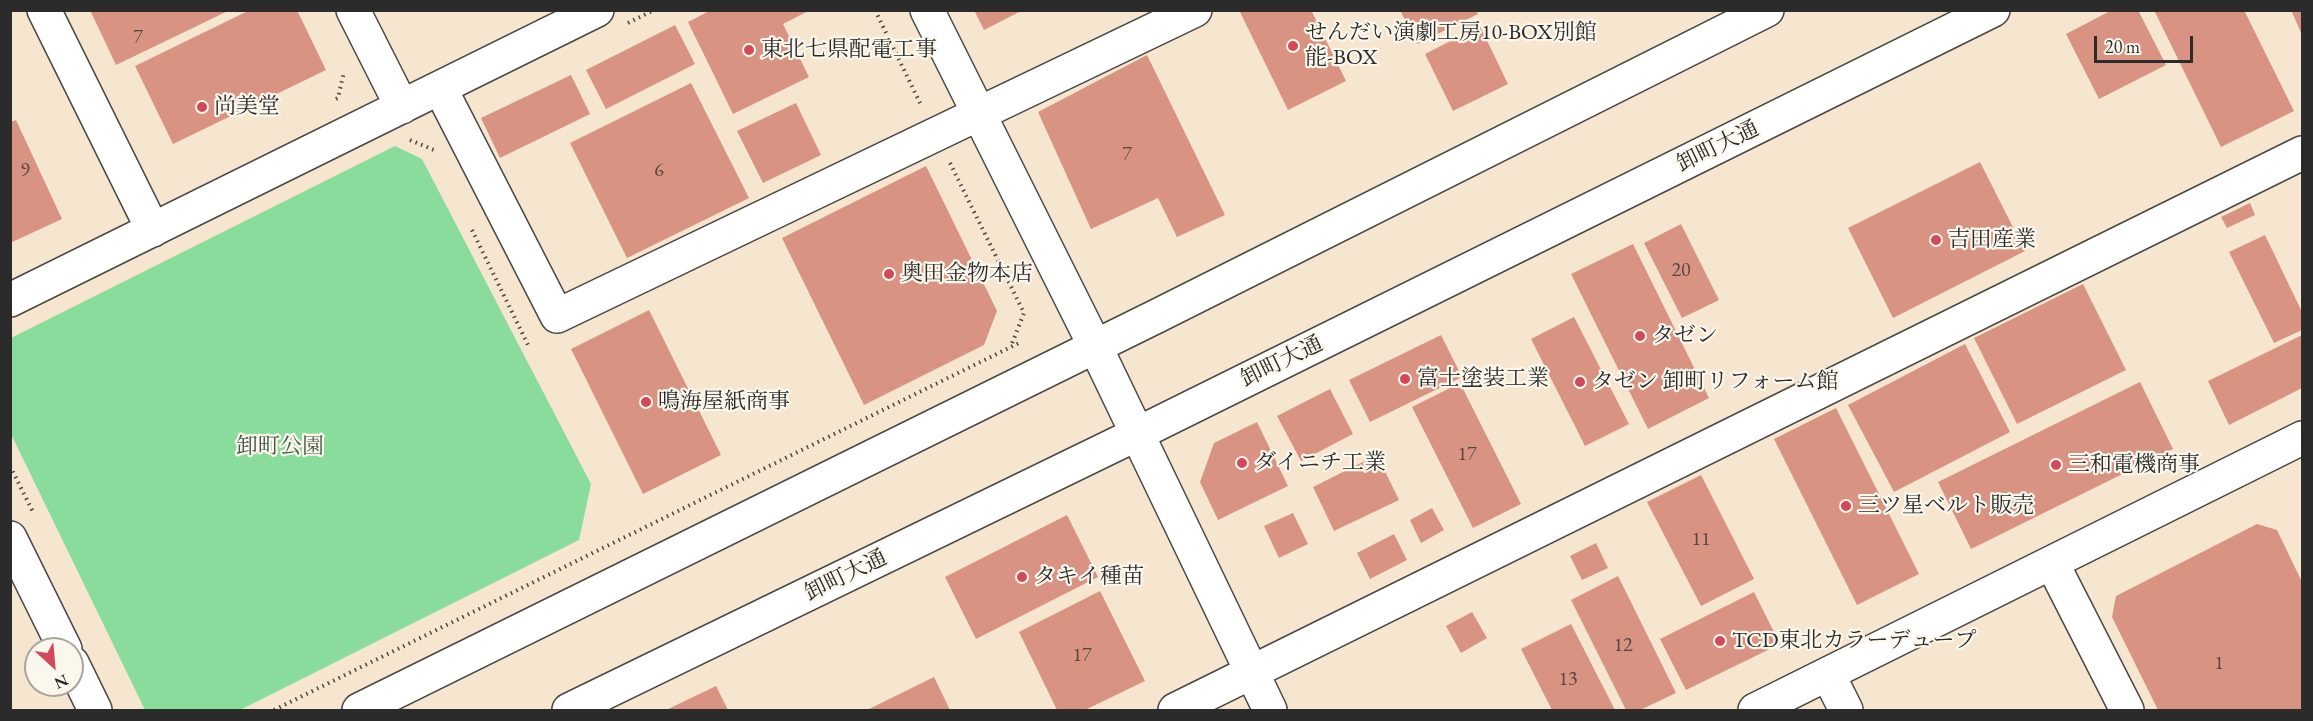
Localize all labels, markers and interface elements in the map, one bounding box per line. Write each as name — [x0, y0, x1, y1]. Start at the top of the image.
place label: せんだい演劇工房10-BOX別館 能-BOX — [1305, 20, 1597, 72]
scale bar — [2097, 24, 2196, 62]
house number: 7 — [133, 26, 143, 50]
text: 20 m — [2105, 35, 2140, 58]
place label: 東北七県配電工事 — [761, 37, 937, 63]
marker: せんだい演劇工房10-BOX別館 能-BOX — [1286, 39, 1300, 53]
marker: 東北七県配電工事 — [742, 43, 756, 57]
place label: 尚美堂 — [214, 94, 280, 120]
marker: 尚美堂 — [195, 100, 209, 114]
street label: 卸町大通 — [1673, 116, 1763, 178]
house number: 7 — [1122, 143, 1132, 167]
house number: 9 — [20, 159, 30, 183]
house number: 6 — [654, 159, 664, 183]
place label: 吉田産業 — [1948, 227, 2036, 253]
marker: 吉田産業 — [1929, 233, 1943, 247]
house number: 20 — [1671, 259, 1691, 283]
place label: 奥田金物本店 — [901, 261, 1033, 287]
marker: 奥田金物本店 — [882, 267, 896, 281]
place label: タゼン — [1652, 323, 1718, 349]
marker: タゼン — [1633, 329, 1647, 343]
street label: 卸町大通 — [1237, 331, 1327, 393]
place label: 富士塗装工業 — [1417, 366, 1549, 392]
place label: タゼン 卸町リフォーム館 — [1592, 369, 1838, 395]
marker: 富士塗装工業 — [1398, 372, 1412, 386]
marker: タゼン 卸町リフォーム館 — [1573, 375, 1587, 389]
place label: 鳴海屋紙商事 — [658, 389, 790, 415]
marker: 鳴海屋紙商事 — [639, 395, 653, 409]
park label: 卸町公園 — [236, 434, 324, 460]
house number: 17 — [1457, 443, 1477, 467]
place label: ダイニチ工業 — [1254, 450, 1386, 476]
place label: 三和電機商事 — [2068, 452, 2200, 478]
marker: ダイニチ工業 — [1235, 456, 1249, 470]
marker: 三和電機商事 — [2049, 458, 2063, 472]
place label: 三ツ星ベルト販売 — [1858, 493, 2034, 519]
marker: 三ツ星ベルト販売 — [1839, 499, 1853, 513]
house number: 11 — [1691, 528, 1711, 552]
street label: 卸町大通 — [801, 545, 891, 607]
place label: タキイ種苗 — [1034, 564, 1144, 590]
marker: タキイ種苗 — [1015, 570, 1029, 584]
place label: TCD東北カラーデュープ — [1732, 628, 1977, 654]
house number: 12 — [1613, 634, 1633, 658]
marker: TCD東北カラーデュープ — [1713, 634, 1727, 648]
north arrow — [24, 637, 84, 697]
house number: 17 — [1072, 644, 1092, 668]
house number: 1 — [2214, 652, 2224, 676]
house number: 13 — [1558, 668, 1578, 692]
text: N — [51, 670, 72, 694]

